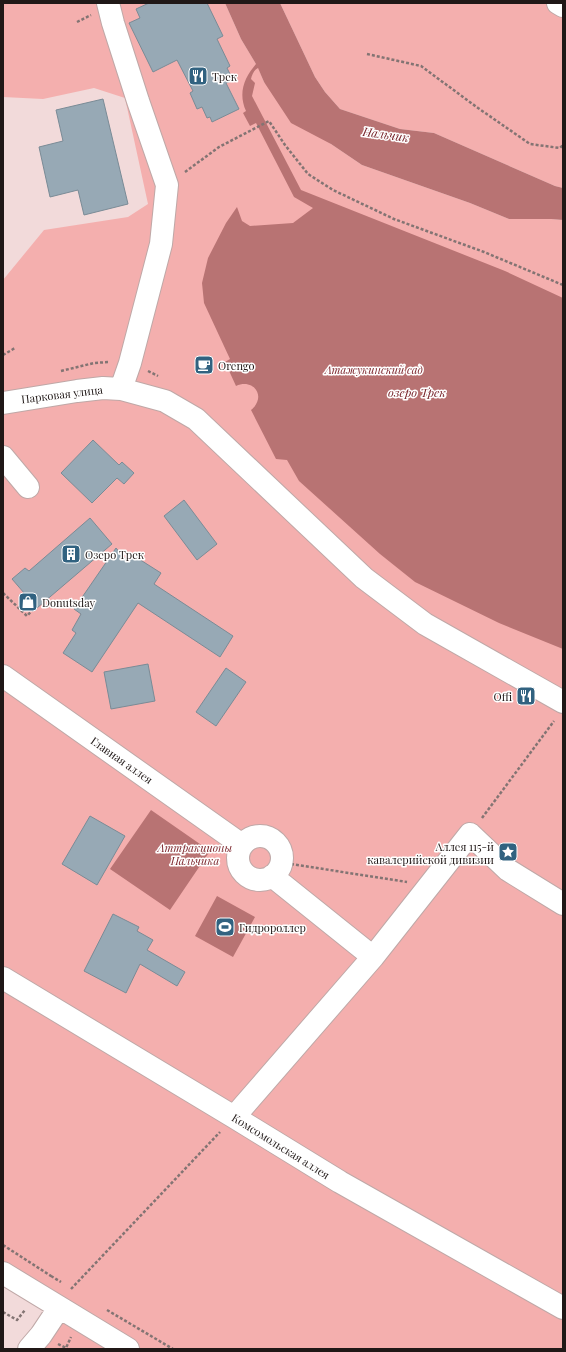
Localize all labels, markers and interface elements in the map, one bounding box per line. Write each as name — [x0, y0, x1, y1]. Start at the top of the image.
restaurant icon: Трек — [187, 65, 209, 87]
place label: Трек — [212, 69, 238, 84]
water label: Нальчик — [361, 123, 410, 145]
cafe icon: Orengo — [193, 354, 215, 376]
place label: Orengo — [218, 358, 255, 373]
park label: Атажукинский сад — [324, 362, 423, 377]
street label: Парковая улица — [20, 381, 104, 406]
water label: озеро Трек — [388, 384, 446, 400]
building icon: Озеро Трек — [60, 543, 82, 565]
place label: Озеро Трек — [85, 547, 145, 562]
shop icon: Donutsday — [17, 591, 39, 613]
place label: Donutsday — [42, 595, 96, 610]
restaurant icon: Offi — [515, 685, 537, 707]
place label: Offi — [494, 689, 513, 704]
street label: Главная аллея — [88, 733, 156, 787]
place label: Аллея 115-й кавалерийской дивизии — [367, 839, 494, 867]
park label: Аттракционы Нальчика — [157, 840, 233, 868]
place icon: Аллея 115-й кавалерийской дивизии — [497, 841, 519, 863]
sports icon: Гидророллер — [214, 916, 236, 938]
place label: Гидророллер — [239, 920, 306, 935]
street label: Комсомольская аллея — [229, 1110, 333, 1182]

